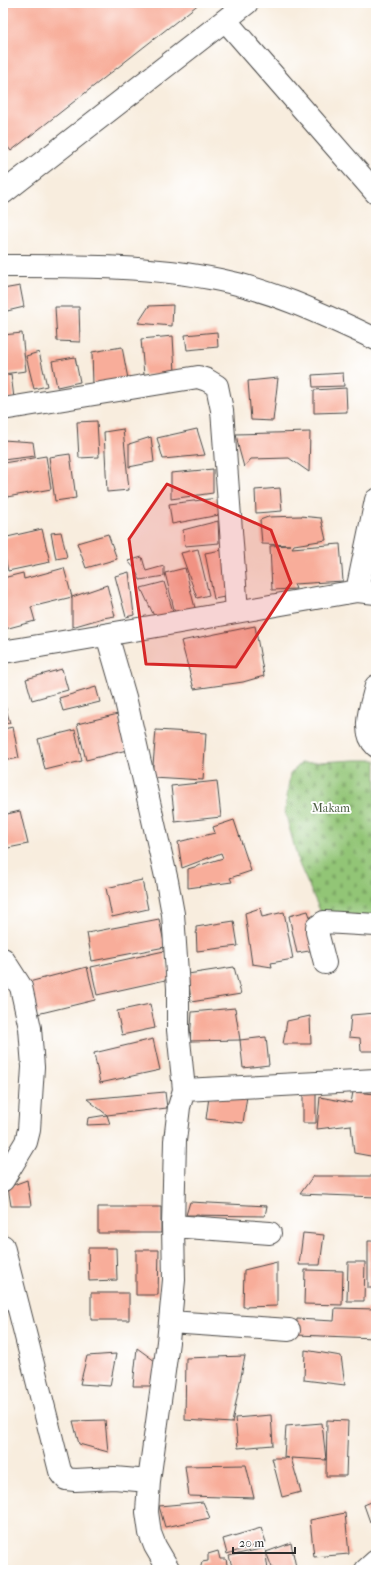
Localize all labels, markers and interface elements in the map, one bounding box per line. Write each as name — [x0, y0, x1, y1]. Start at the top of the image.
park label: Makam — [312, 801, 350, 815]
scale bar — [233, 1529, 295, 1555]
text: 20 m — [239, 1536, 264, 1550]

